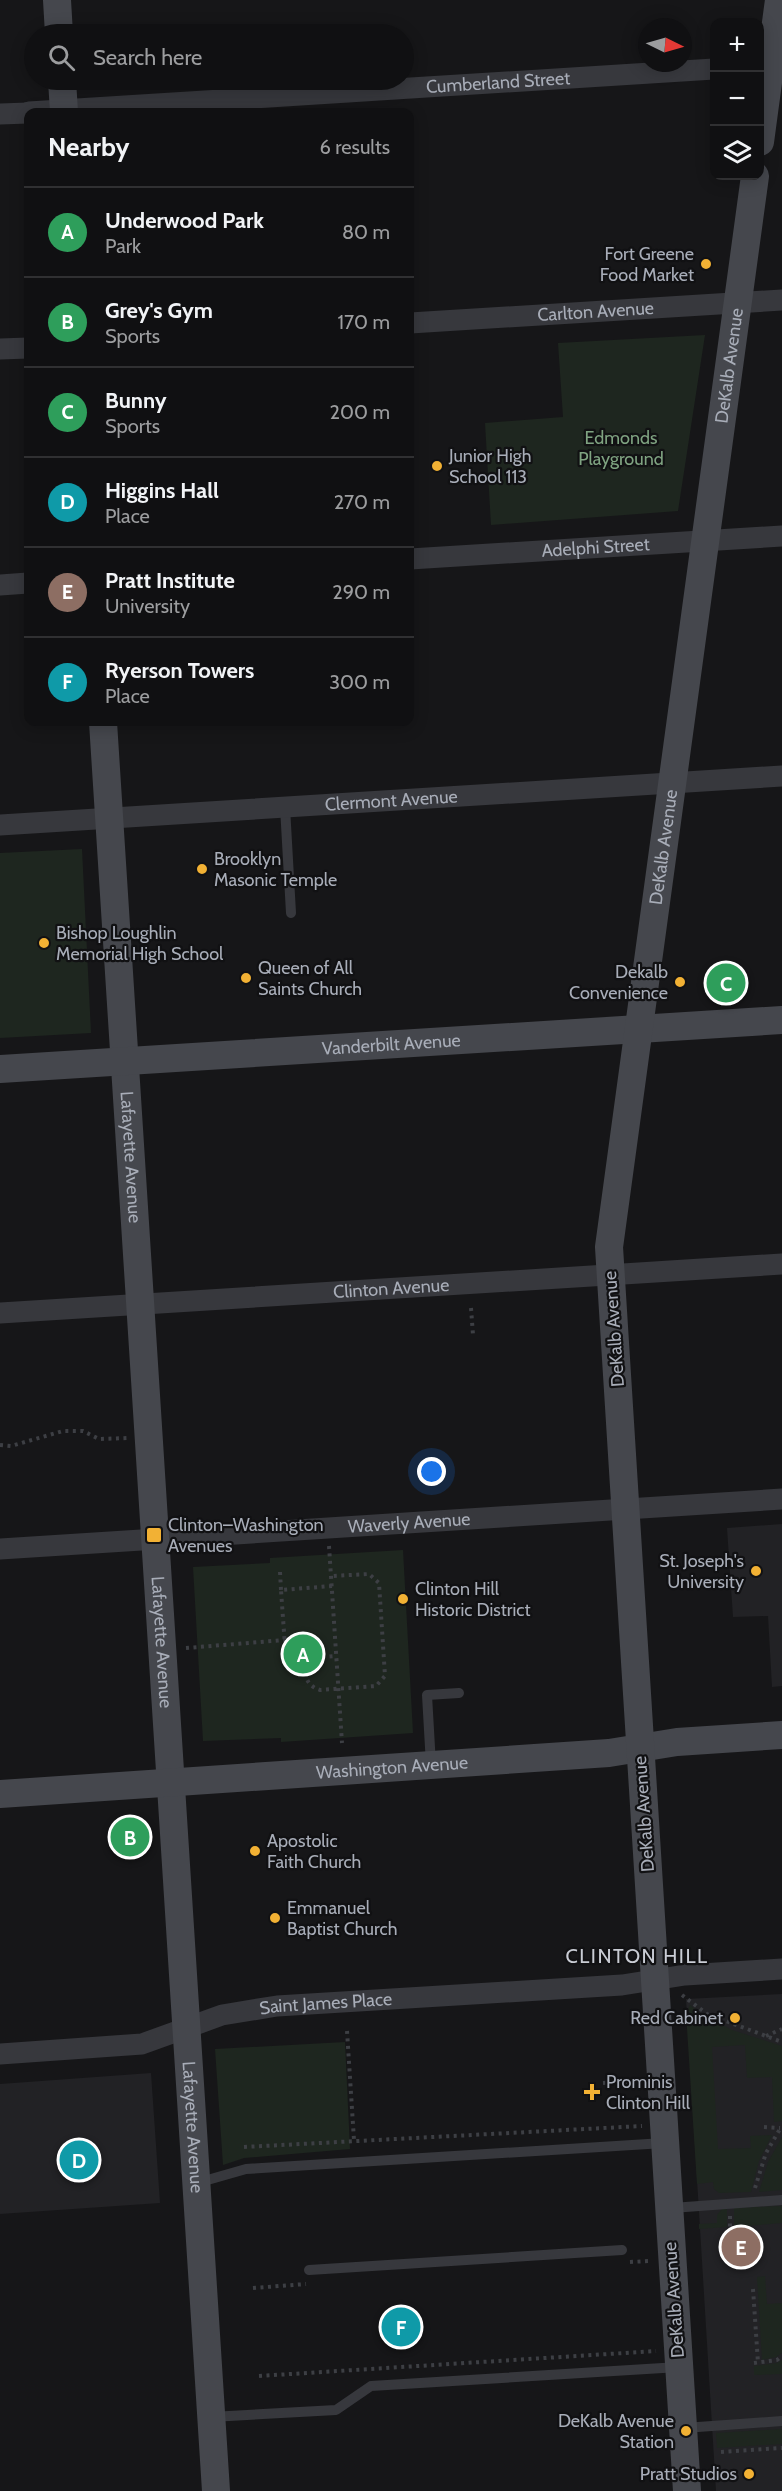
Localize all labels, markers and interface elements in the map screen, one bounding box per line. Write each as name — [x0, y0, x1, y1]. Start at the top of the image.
north arrow — [638, 18, 692, 72]
map controls — [710, 18, 764, 180]
button: + — [710, 18, 764, 72]
search box — [24, 24, 414, 90]
icon: search — [45, 41, 78, 74]
text: Search here — [93, 44, 202, 71]
street label: Cumberland Street — [425, 67, 571, 98]
button: − — [710, 72, 764, 126]
button: layers — [710, 126, 764, 180]
text: Nearby — [48, 131, 129, 163]
text: 6 results — [319, 135, 390, 159]
text: Underwood Park — [105, 207, 264, 234]
text: A — [61, 220, 74, 244]
text: 80 m — [342, 220, 390, 244]
text: Park — [105, 234, 141, 258]
place label: Fort Greene Food Market — [600, 243, 694, 286]
marker: Fort Greene Food Market — [699, 257, 713, 271]
text: Grey's Gym — [105, 297, 213, 324]
street label: Carlton Avenue — [537, 297, 655, 326]
street label: DeKalb Avenue — [710, 307, 748, 425]
text: B — [61, 310, 74, 334]
text: 170 m — [338, 310, 390, 334]
text: Sports — [105, 324, 160, 348]
text: Bunny — [105, 387, 167, 414]
text: C — [61, 400, 74, 424]
text: 200 m — [330, 400, 390, 424]
text: Sports — [105, 414, 160, 438]
park label: Edmonds Playground — [578, 427, 664, 470]
place label: Junior High School 113 — [448, 445, 531, 488]
marker: Junior High School 113 — [430, 459, 444, 473]
text: Higgins Hall — [105, 477, 219, 504]
text: D — [60, 490, 75, 514]
text: 270 m — [334, 490, 390, 514]
text: Place — [105, 504, 150, 528]
street label: Adelphi Street — [541, 533, 650, 562]
text: Pratt Institute — [105, 567, 235, 594]
text: E — [62, 580, 73, 604]
text: 290 m — [332, 580, 390, 604]
text: University — [105, 594, 190, 618]
text: Ryerson Towers — [105, 657, 254, 684]
text: F — [62, 670, 73, 694]
text: 300 m — [329, 670, 390, 694]
text: Place — [105, 684, 150, 708]
street label: Clermont Avenue — [324, 785, 458, 816]
street label: DeKalb Avenue — [645, 788, 682, 906]
place label: Brooklyn Masonic Temple — [214, 848, 337, 891]
marker: Brooklyn Masonic Temple — [195, 862, 209, 876]
place label: Bishop Loughlin Memorial High School — [56, 922, 224, 965]
marker: Bishop Loughlin Memorial High School — [37, 936, 51, 950]
place label: Queen of All Saints Church — [258, 957, 362, 1000]
pin: C — [706, 960, 746, 1006]
place label: Dekalb Convenience — [569, 961, 668, 1004]
marker: Queen of All Saints Church — [239, 971, 253, 985]
marker: Dekalb Convenience — [673, 975, 687, 989]
street label: Vanderbilt Avenue — [321, 1029, 461, 1060]
street label: Lafayette Avenue — [116, 1090, 146, 1224]
street label: DeKalb Avenue — [599, 1270, 629, 1388]
street label: Clinton Avenue — [333, 1274, 450, 1303]
your location — [417, 1457, 446, 1486]
street label: Waverly Avenue — [347, 1508, 471, 1538]
place label: Clinton–Washington Avenues — [168, 1514, 324, 1557]
marker: Clinton–Washington Avenues — [145, 1526, 163, 1544]
place label: St. Joseph's University — [659, 1550, 744, 1593]
marker: St. Joseph's University — [749, 1564, 763, 1578]
street label: Lafayette Avenue — [147, 1575, 177, 1709]
place label: Clinton Hill Historic District — [415, 1578, 530, 1621]
marker: Clinton Hill Historic District — [396, 1592, 410, 1606]
pin: A — [284, 1632, 322, 1676]
street label: Washington Avenue — [315, 1752, 469, 1784]
street label: DeKalb Avenue — [629, 1755, 659, 1873]
pin: B — [110, 1814, 150, 1860]
place label: Apostolic Faith Church — [267, 1830, 361, 1873]
marker: Apostolic Faith Church — [248, 1844, 262, 1858]
place label: Emmanuel Baptist Church — [287, 1897, 397, 1940]
marker: Emmanuel Baptist Church — [268, 1911, 282, 1925]
district label: CLINTON HILL — [566, 1944, 708, 1968]
street label: Saint James Place — [258, 1988, 393, 2020]
place label: Red Cabinet — [630, 2007, 723, 2029]
marker: Red Cabinet — [728, 2011, 742, 2025]
street label: Lafayette Avenue — [178, 2060, 208, 2194]
place label: Prominis Clinton Hill — [606, 2071, 691, 2114]
marker: Prominis Clinton Hill — [583, 2083, 601, 2101]
pin: D — [60, 2138, 98, 2182]
pin: E — [722, 2224, 760, 2270]
street label: DeKalb Avenue — [659, 2241, 689, 2359]
pin: F — [382, 2304, 420, 2350]
place label: DeKalb Avenue Station — [558, 2410, 674, 2453]
marker: DeKalb Avenue Station — [679, 2424, 693, 2438]
place label: Pratt Studios — [640, 2463, 737, 2485]
marker: Pratt Studios — [742, 2467, 756, 2481]

